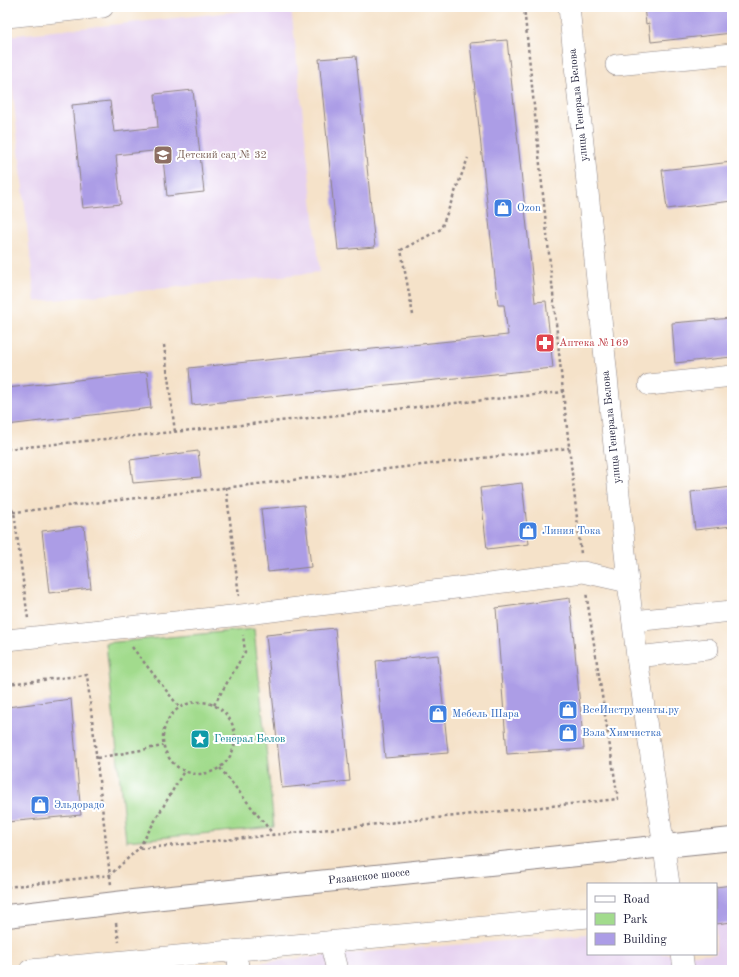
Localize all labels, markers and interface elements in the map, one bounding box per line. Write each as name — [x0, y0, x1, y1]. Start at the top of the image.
street label: улица Генерала Белова — [568, 47, 590, 162]
school or university icon: Детский сад № 32 — [152, 144, 174, 166]
place label: Детский сад № 32 — [177, 150, 267, 161]
shop icon: Ozon — [492, 197, 514, 219]
place label: Ozon — [517, 203, 541, 214]
pharmacy icon: Аптека №169 — [534, 332, 556, 354]
place label: Аптека №169 — [559, 338, 629, 349]
street label: улица Генерала Белова — [601, 369, 623, 484]
shop icon: Линия Тока — [517, 520, 539, 542]
place label: Линия Тока — [542, 526, 601, 537]
shop icon: ВсеИнструменты.ру — [557, 699, 579, 721]
shop icon: Мебель Шара — [427, 703, 449, 725]
place label: ВсеИнструменты.ру — [582, 705, 680, 716]
place label: Мебель Шара — [452, 709, 520, 720]
shop icon: Вэла Химчистка — [557, 722, 579, 744]
place icon: Генерал Белов — [189, 728, 211, 750]
place label: Вэла Химчистка — [582, 728, 662, 739]
place label: Генерал Белов — [214, 734, 285, 745]
shop icon: Эльдорадо — [29, 794, 51, 816]
place label: Эльдорадо — [54, 800, 105, 811]
street label: Рязанское шоссе — [328, 867, 410, 887]
legend — [587, 883, 717, 955]
text: Road — [623, 894, 650, 906]
text: Park — [623, 914, 648, 926]
text: Building — [623, 934, 667, 946]

